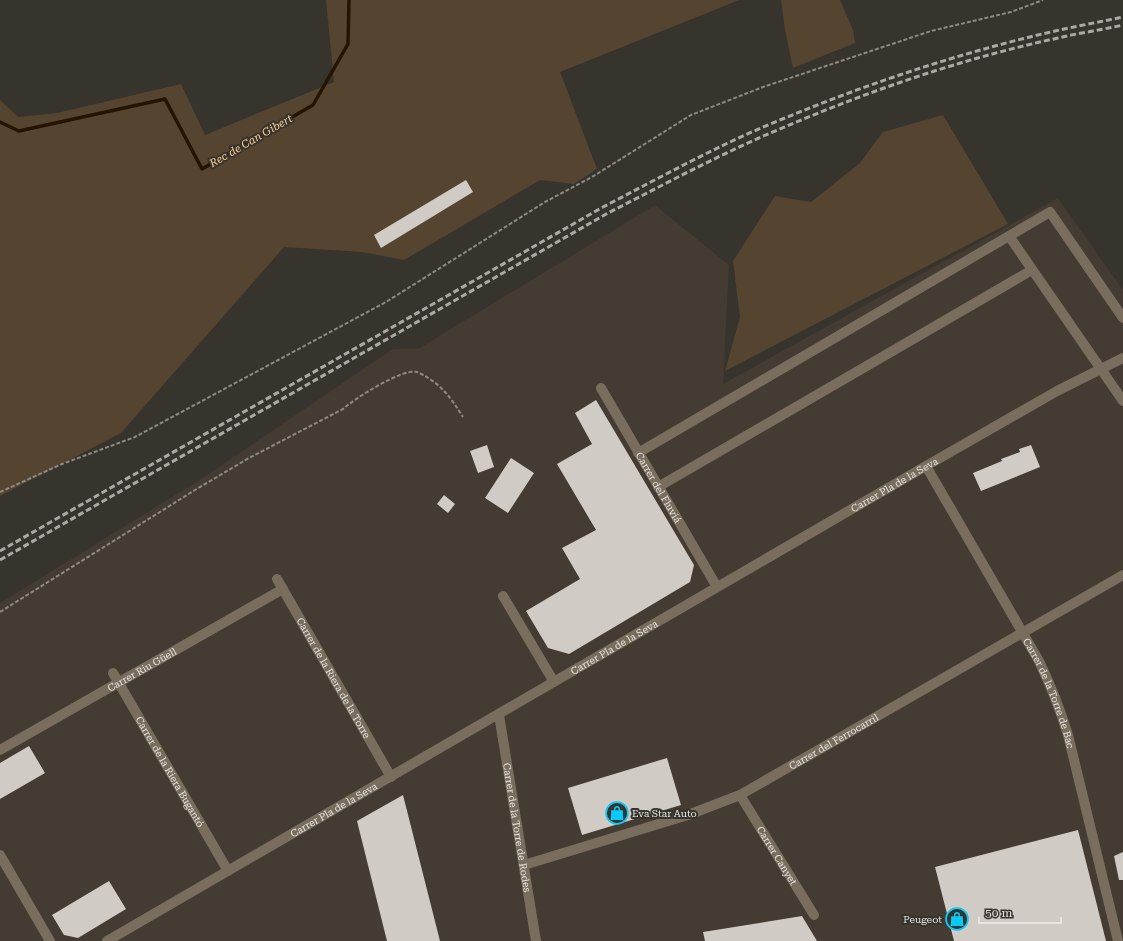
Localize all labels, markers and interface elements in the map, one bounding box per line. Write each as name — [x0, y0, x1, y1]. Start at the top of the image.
water label: Rec de Can Gibert — [206, 112, 295, 170]
street label: Carrer del Fluviá — [634, 450, 684, 525]
street label: Carrer Pla de la Seva — [849, 455, 940, 514]
street label: Carrer de la Riera de la Torre — [295, 616, 373, 740]
street label: Carrer Pla de la Seva — [569, 617, 660, 676]
street label: Carrer de la Torre de Bac — [1021, 636, 1077, 750]
street label: Carrer Riu Güell — [105, 645, 178, 693]
street label: Carrer del Ferrocarril — [787, 711, 880, 771]
street label: Carrer de la Riera Bugantó — [134, 714, 207, 829]
street label: Carrer de la Torre de Rodes — [501, 762, 533, 893]
street label: Carrer Pla de la Seva — [288, 780, 380, 839]
shop icon: Eva Star Auto — [604, 800, 630, 826]
place label: Eva Star Auto — [632, 808, 697, 819]
street label: Carrer Canyet — [755, 824, 800, 887]
scale bar — [979, 899, 1061, 925]
shop icon: Peugeot — [944, 906, 970, 932]
text: 50 m — [985, 906, 1012, 920]
place label: Peugeot — [903, 914, 942, 925]

